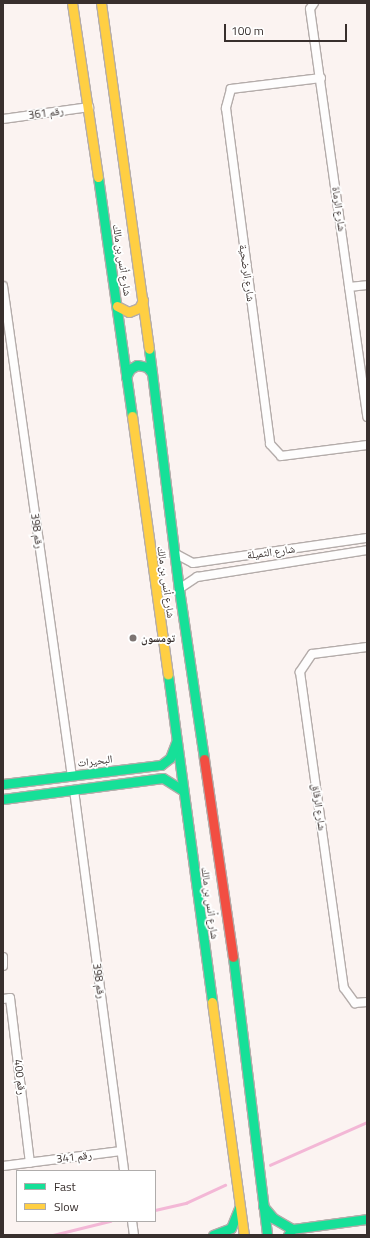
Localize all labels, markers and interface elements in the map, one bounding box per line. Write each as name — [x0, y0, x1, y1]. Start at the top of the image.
scale bar — [226, 16, 349, 42]
text: 100 m — [231, 21, 264, 40]
street label: رقم 361 — [27, 104, 65, 122]
street label: شارع الرماة — [329, 186, 349, 232]
street label: شارع أنس بن مالك — [110, 223, 134, 297]
street label: شارع الرضحية — [236, 244, 258, 302]
street label: رقم 398 — [28, 512, 46, 550]
street label: شارع الثميلة — [246, 542, 296, 562]
street label: شارع أنس بن مالك — [154, 545, 178, 619]
place label: تومسون — [141, 631, 175, 645]
marker: تومسون — [128, 633, 138, 643]
street label: البحيرات — [77, 752, 113, 770]
street label: شارع الرقاق — [309, 783, 329, 831]
street label: شارع أنس بن مالك — [198, 866, 222, 940]
street label: رقم 398 — [90, 962, 108, 1000]
street label: رقم 400 — [11, 1059, 29, 1095]
street label: رقم 341 — [56, 1148, 92, 1166]
legend — [16, 1170, 156, 1222]
text: Fast — [54, 1177, 76, 1196]
text: Slow — [54, 1197, 79, 1216]

